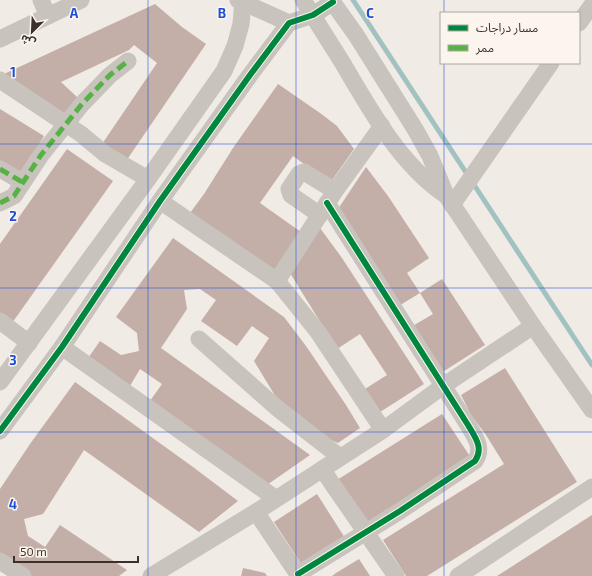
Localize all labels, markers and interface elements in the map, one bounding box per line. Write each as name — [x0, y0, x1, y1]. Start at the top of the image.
text: A — [70, 5, 79, 21]
text: B — [218, 5, 226, 21]
text: C — [366, 5, 374, 21]
north arrow — [12, 12, 52, 52]
legend — [440, 12, 580, 64]
text: مسار دراجات — [476, 20, 538, 35]
text: ش — [18, 32, 38, 51]
text: ممر — [475, 40, 494, 55]
text: 1 — [10, 64, 16, 80]
text: 2 — [9, 208, 17, 224]
text: 3 — [9, 352, 17, 368]
text: 4 — [9, 496, 17, 512]
scale bar — [14, 538, 138, 564]
text: 50 m — [20, 544, 47, 558]

